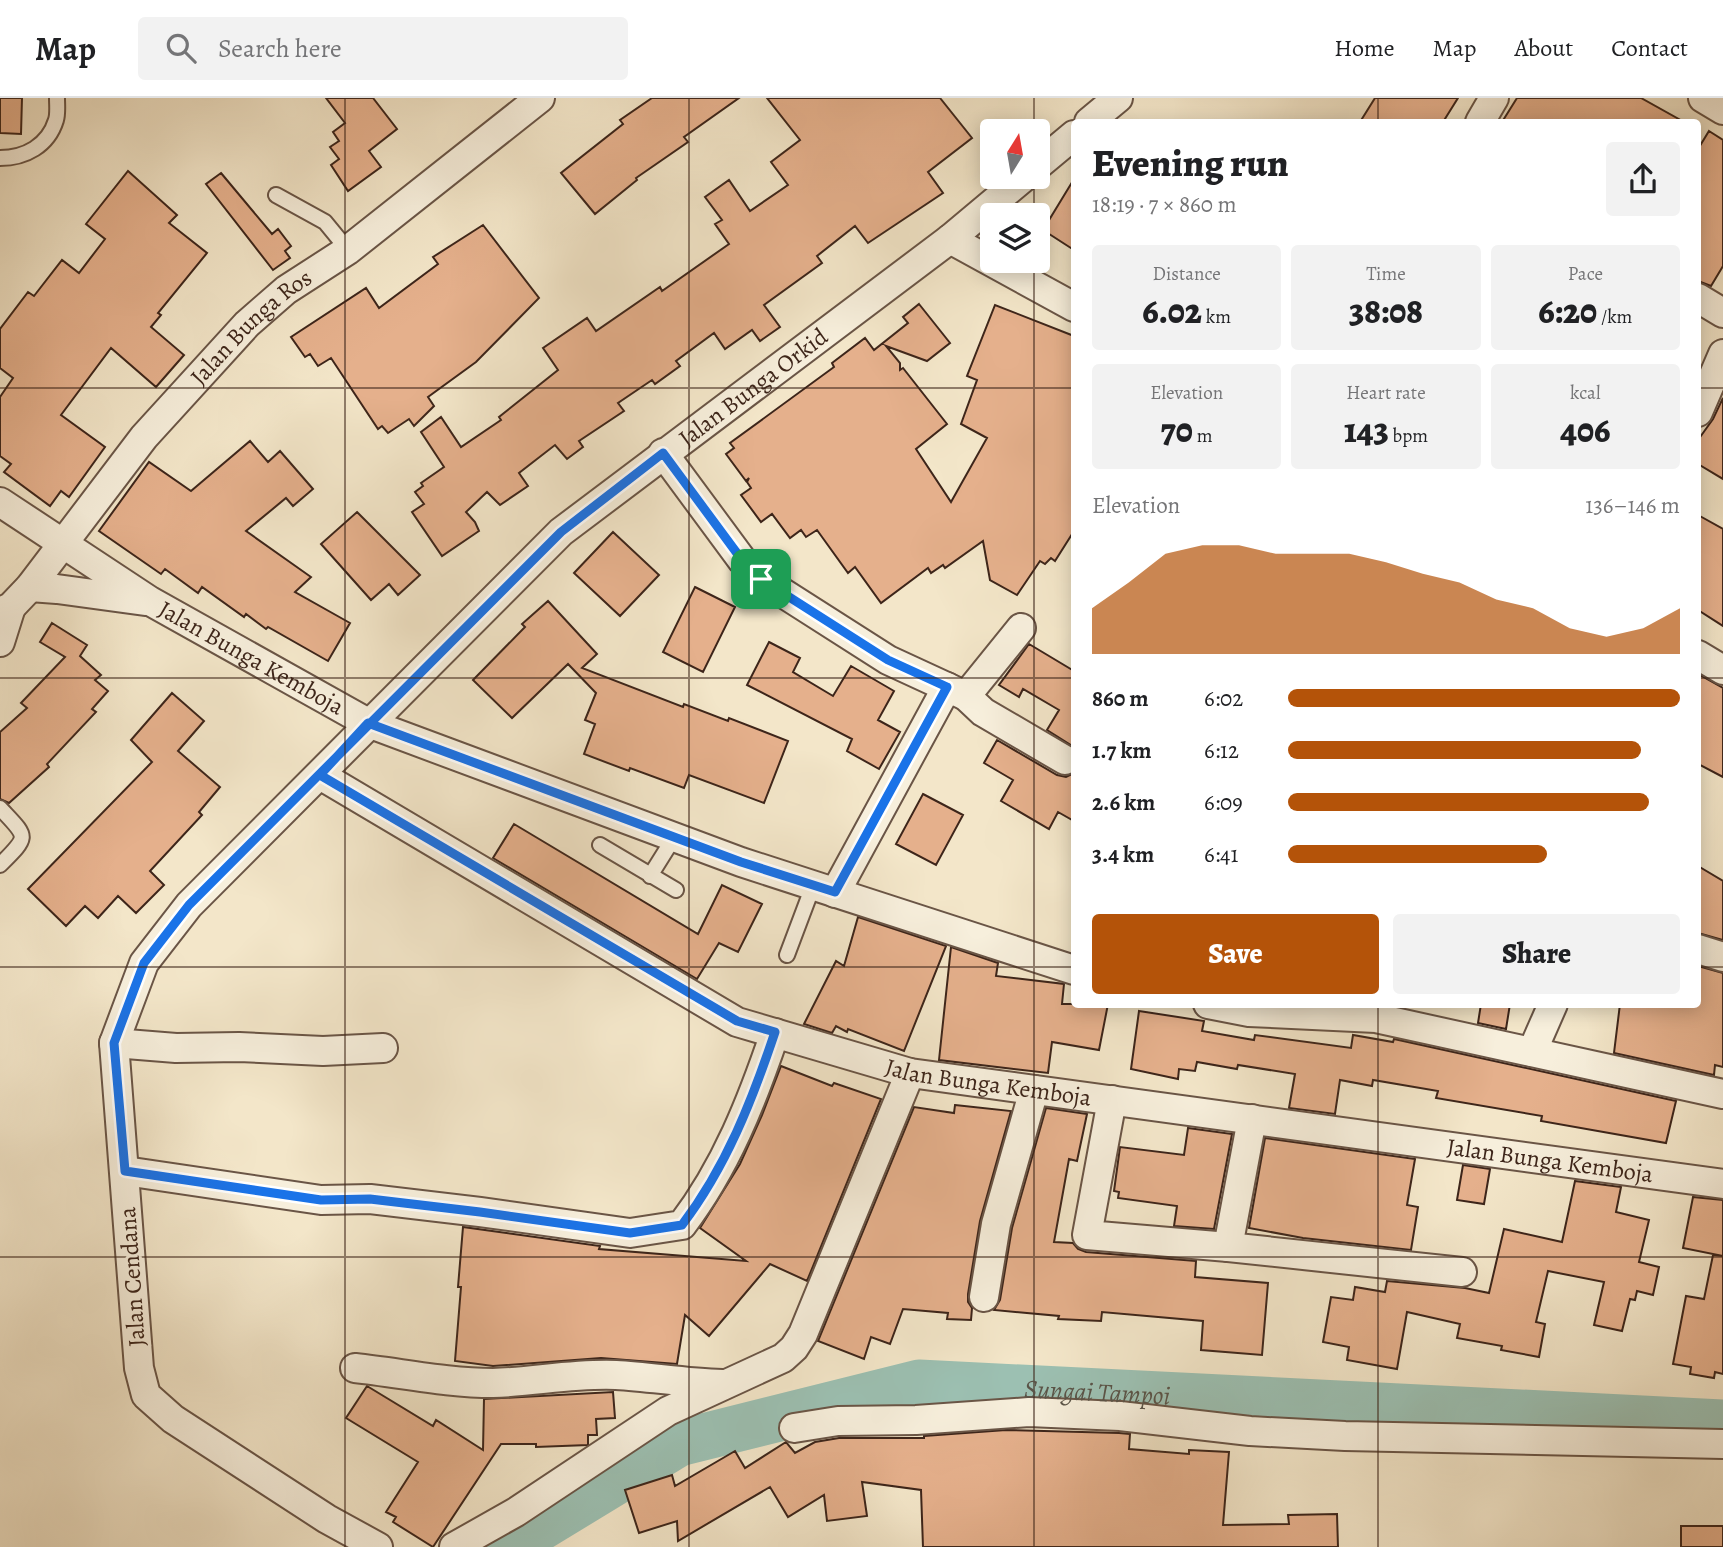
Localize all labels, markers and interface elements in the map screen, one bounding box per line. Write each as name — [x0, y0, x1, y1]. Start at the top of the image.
search box — [138, 17, 628, 80]
text: Map — [35, 26, 96, 71]
icon: search — [162, 29, 200, 67]
text: Search here — [218, 31, 342, 66]
text: Home — [1334, 32, 1395, 64]
text: Map — [1433, 32, 1477, 64]
text: About — [1515, 32, 1573, 64]
text: Contact — [1611, 32, 1688, 64]
north arrow — [980, 119, 1050, 189]
map controls — [980, 119, 1050, 273]
text: Evening run — [1092, 137, 1289, 189]
button: share — [1606, 142, 1680, 216]
text: 18:19 · 7 × 860 m — [1092, 189, 1237, 220]
button: layers — [980, 203, 1050, 273]
street label: Jalan Bunga Ros — [183, 261, 318, 392]
text: Distance — [1153, 261, 1221, 287]
text: Time — [1366, 261, 1406, 287]
text: Pace — [1568, 261, 1603, 287]
text: 6.02 — [1142, 287, 1202, 335]
text: 38:08 — [1349, 287, 1423, 335]
text: 6:20 — [1538, 287, 1597, 335]
text: km — [1202, 304, 1231, 330]
text: /km — [1597, 304, 1632, 330]
street label: Jalan Bunga Orkid — [672, 321, 834, 454]
text: Elevation — [1150, 380, 1223, 406]
text: Heart rate — [1346, 380, 1426, 406]
text: kcal — [1570, 380, 1601, 406]
text: 70 — [1161, 406, 1193, 454]
text: 143 — [1344, 406, 1389, 454]
text: 406 — [1560, 406, 1610, 454]
text: m — [1193, 423, 1213, 449]
text: bpm — [1389, 423, 1428, 449]
text: Elevation — [1092, 490, 1180, 521]
text: 136–146 m — [1585, 490, 1680, 521]
pin — [731, 549, 791, 609]
icon: arrive — [742, 560, 780, 598]
street label: Jalan Bunga Kemboja — [153, 593, 351, 723]
text: 860 m — [1092, 683, 1149, 714]
text: 6:02 — [1204, 683, 1243, 714]
text: 1.7 km — [1092, 735, 1152, 766]
text: 6:12 — [1204, 735, 1239, 766]
text: 2.6 km — [1092, 787, 1155, 818]
text: 6:09 — [1204, 787, 1243, 818]
text: 3.4 km — [1092, 839, 1154, 870]
text: 6:41 — [1204, 839, 1238, 870]
button: Save — [1092, 914, 1379, 994]
button: Share — [1393, 914, 1680, 994]
street label: Jalan Bunga Kemboja — [882, 1051, 1094, 1114]
street label: Jalan Bunga Kemboja — [1445, 1130, 1656, 1190]
street label: Jalan Cendana — [111, 1205, 153, 1348]
water label: Sungai Tampoi — [1023, 1371, 1171, 1413]

